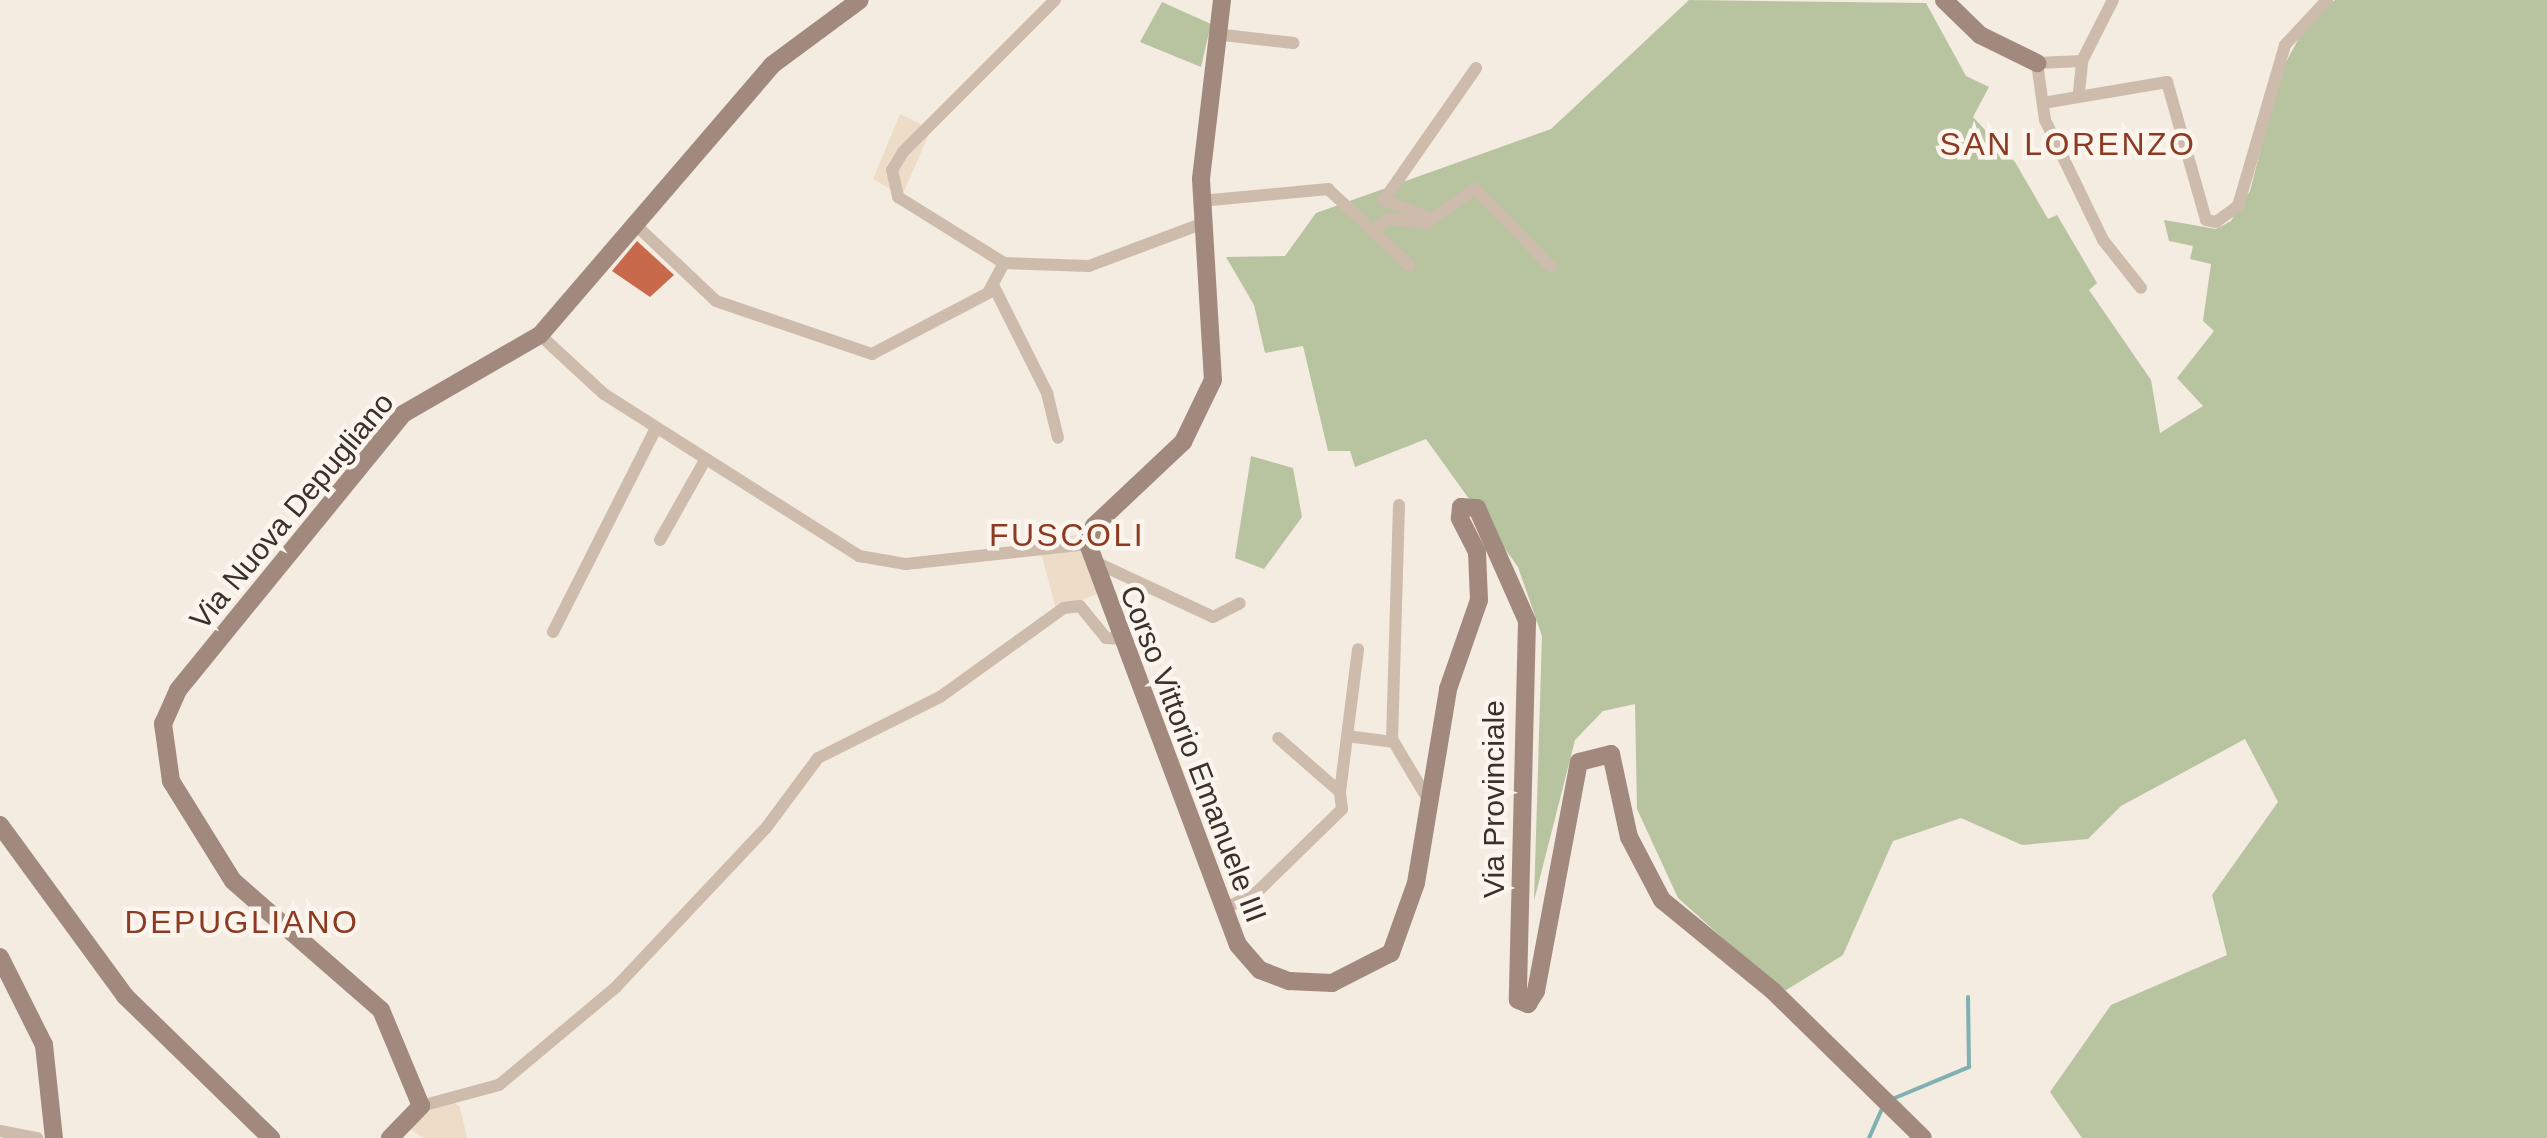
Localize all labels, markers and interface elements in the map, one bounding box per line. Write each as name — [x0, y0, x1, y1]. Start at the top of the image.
district label: SAN LORENZO — [1940, 125, 2196, 163]
street label: Via Nuova Depugliano — [182, 385, 402, 637]
district label: FUSCOLI — [989, 516, 1145, 554]
street label: Corso Vittorio Emanuele III — [1112, 580, 1274, 928]
street label: Via Provinciale — [1476, 700, 1512, 898]
district label: DEPUGLIANO — [125, 903, 359, 941]

